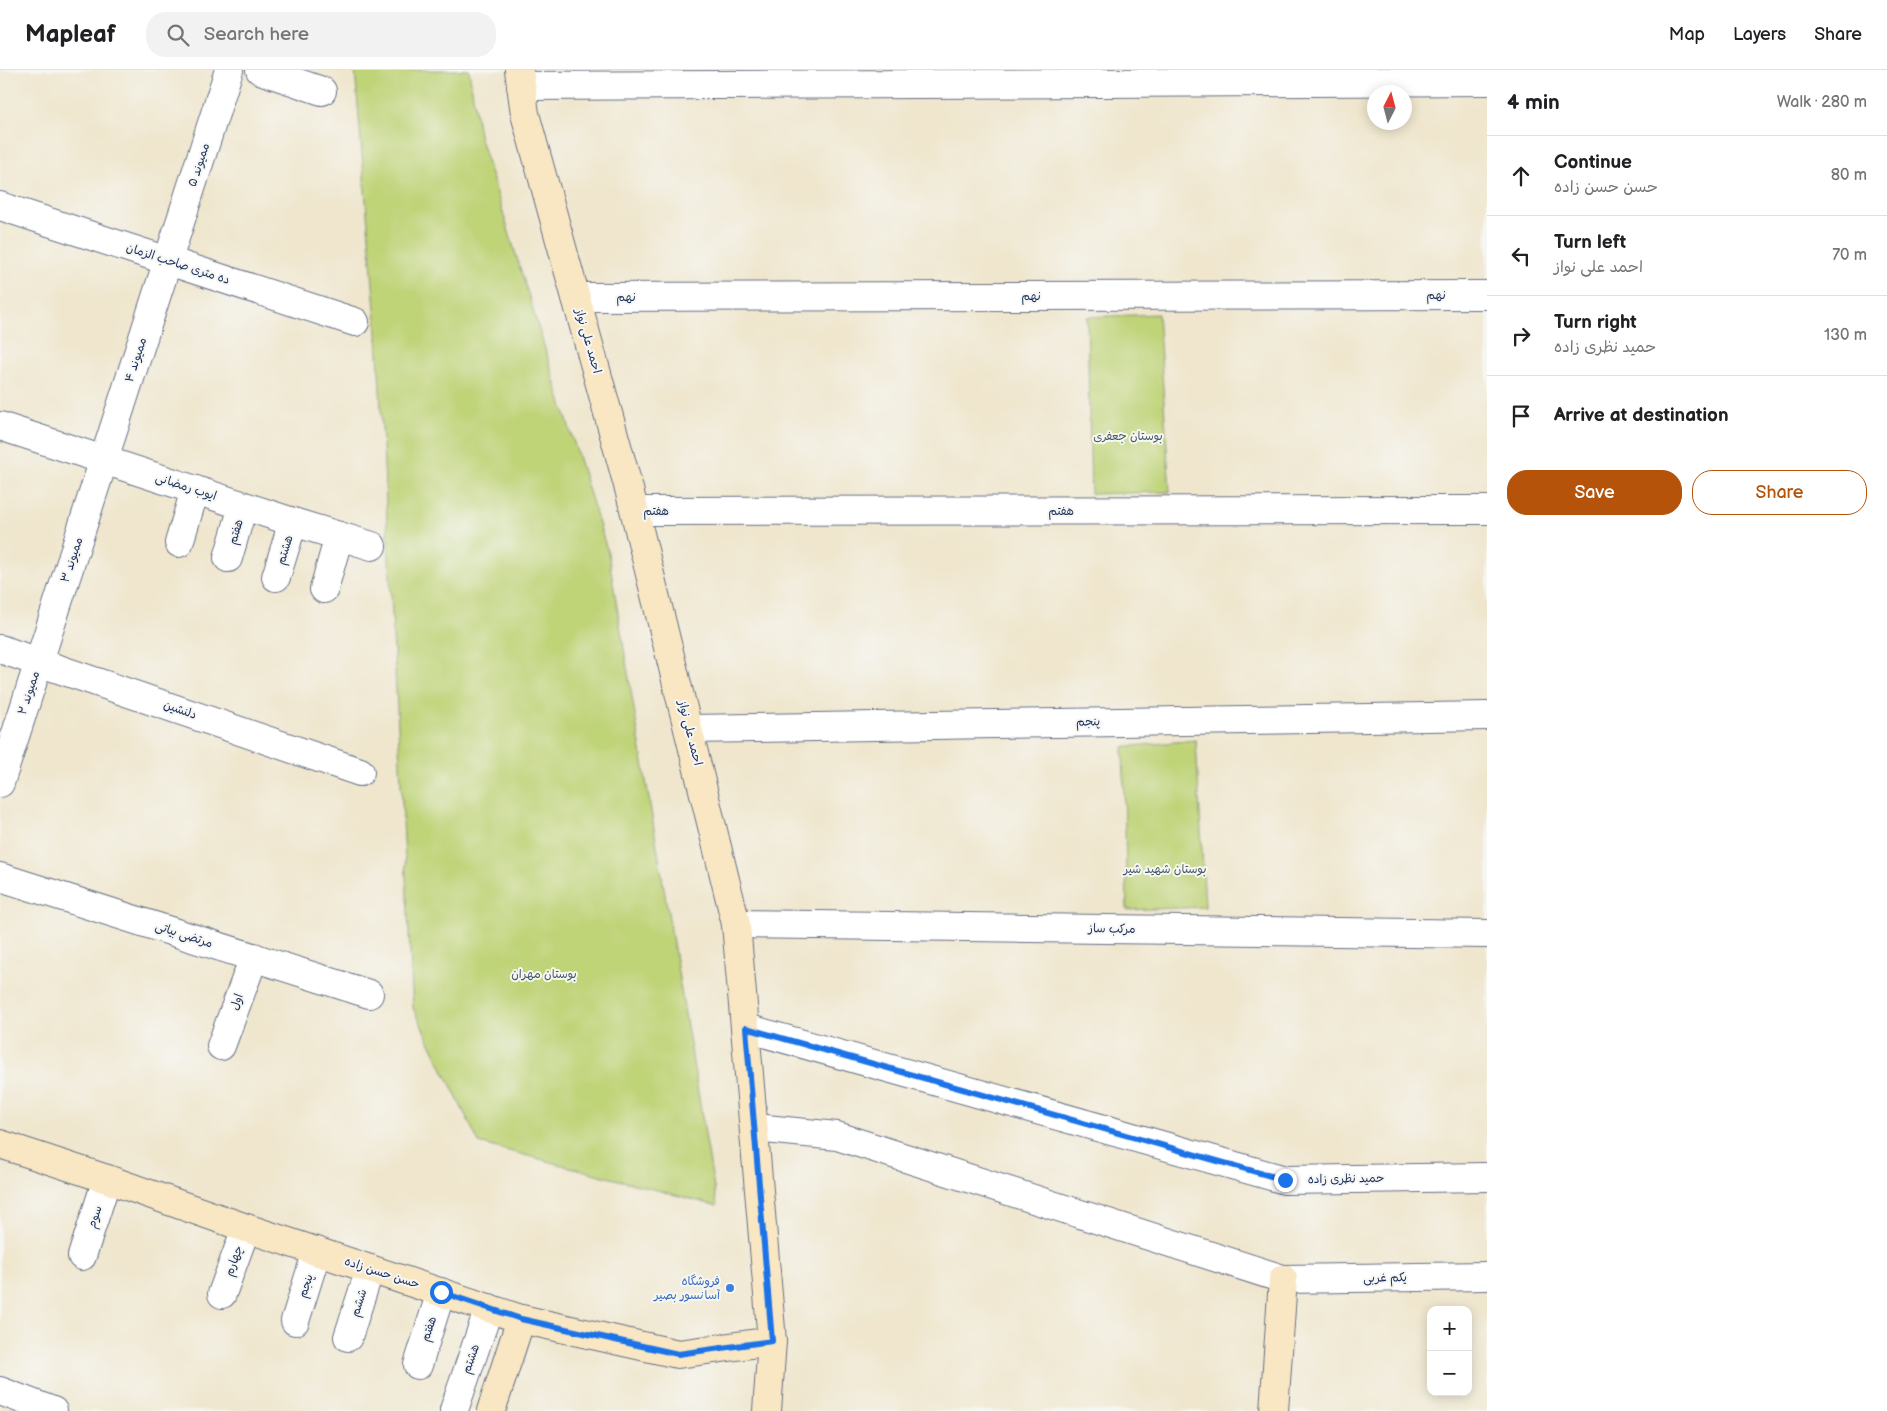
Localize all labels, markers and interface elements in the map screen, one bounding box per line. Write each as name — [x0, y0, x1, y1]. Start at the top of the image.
search box — [146, 12, 496, 57]
text: Mapleaf — [25, 20, 116, 49]
icon: search — [164, 21, 192, 49]
text: Search here — [204, 23, 309, 46]
text: Map — [1669, 24, 1705, 45]
text: Layers — [1733, 24, 1786, 45]
text: Share — [1814, 24, 1862, 45]
north arrow — [1367, 85, 1412, 130]
text: 4 min — [1507, 90, 1560, 115]
text: Walk · 280 m — [1777, 93, 1867, 112]
street label: ممیوند ۵ — [185, 141, 213, 189]
text: Continue — [1554, 151, 1632, 174]
icon: ahead — [1507, 162, 1535, 190]
text: 80 m — [1831, 166, 1867, 185]
text: حسن حسن زاده — [1554, 178, 1658, 197]
text: Turn left — [1554, 231, 1626, 254]
street label: ده متری صاحب الزمان — [124, 240, 232, 288]
icon: left — [1507, 242, 1535, 270]
text: 70 m — [1832, 246, 1867, 265]
text: احمد علی نواز — [1554, 258, 1643, 277]
street label: نهم — [1426, 288, 1446, 304]
street label: نهم — [1021, 289, 1041, 305]
street label: نهم — [616, 290, 636, 306]
street label: احمد علی نواز — [571, 306, 604, 375]
text: Turn right — [1554, 311, 1637, 334]
icon: right — [1507, 322, 1535, 350]
text: 130 m — [1824, 326, 1867, 345]
street label: ممیوند ۴ — [122, 336, 150, 384]
text: حمید نظری زاده — [1554, 338, 1656, 357]
icon: arrive — [1507, 402, 1535, 430]
text: Arrive at destination — [1554, 404, 1729, 427]
park label: بوستان جعفری — [1093, 429, 1163, 444]
street label: ایوب رمضانی — [153, 470, 219, 504]
button: Save — [1507, 470, 1682, 515]
button: Share — [1692, 470, 1867, 515]
street label: هفتم — [643, 504, 669, 520]
street label: هفتم — [1048, 504, 1074, 520]
street label: هفتم — [225, 517, 248, 547]
street label: هشتم — [273, 533, 298, 567]
street label: ممیوند ۳ — [58, 535, 86, 585]
street label: ممیوند ۲ — [15, 669, 43, 717]
street label: دلنشین — [161, 697, 199, 723]
street label: احمد علی نواز — [674, 698, 705, 767]
street label: پنجم — [1076, 714, 1100, 731]
park label: بوستان شهید شیر — [1122, 862, 1207, 877]
street label: مرتضی بیاتی — [153, 919, 215, 951]
street label: مرکب ساز — [1087, 921, 1136, 937]
park label: بوستان مهران — [511, 967, 577, 982]
street label: اول — [227, 992, 247, 1012]
route end — [1274, 1169, 1297, 1192]
street label: حمید نظری زاده — [1308, 1171, 1384, 1187]
street label: سوم — [84, 1204, 107, 1230]
street label: چهارم — [222, 1244, 247, 1279]
street label: حسن حسن زاده — [343, 1254, 421, 1292]
street label: یکم غربی — [1363, 1270, 1407, 1287]
street label: پنجم — [295, 1272, 318, 1300]
place label: فروشگاه آسانسور بصیر — [653, 1274, 721, 1303]
route start — [430, 1281, 453, 1304]
marker: فروشگاه آسانسور بصیر — [724, 1282, 736, 1294]
street label: ششم — [347, 1287, 371, 1319]
map controls — [1427, 1306, 1472, 1396]
button: + — [1427, 1306, 1472, 1351]
street label: هفتم — [418, 1314, 441, 1344]
street label: هشتم — [459, 1342, 484, 1376]
button: − — [1427, 1351, 1472, 1396]

